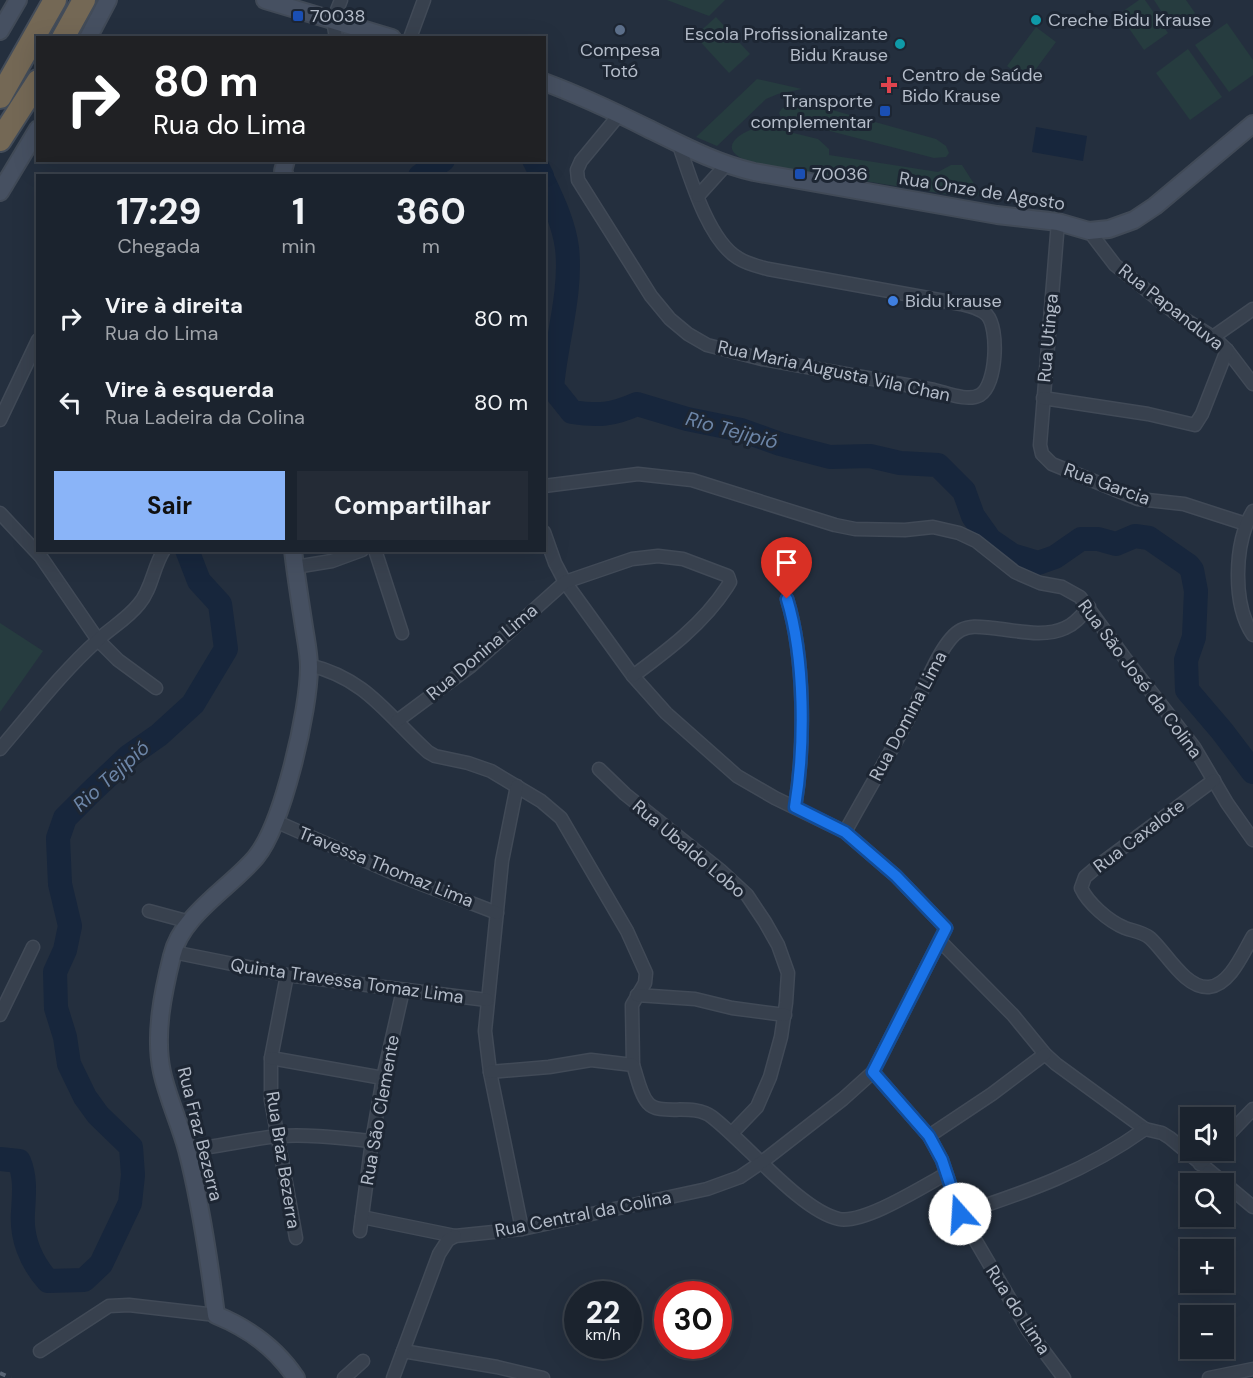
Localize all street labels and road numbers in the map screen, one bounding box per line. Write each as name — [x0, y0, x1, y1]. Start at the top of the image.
street label: Rua Onze de Agosto — [897, 166, 1067, 216]
street label: Rua Papanduva — [1113, 258, 1229, 356]
street label: Rua Utinga — [1032, 293, 1064, 383]
street label: Rua Maria Augusta Vila Chan — [716, 335, 952, 407]
street label: Rua Garcia — [1061, 457, 1153, 511]
street label: Rua São José da Colina — [1072, 595, 1208, 763]
street label: Rua Donina Lima — [421, 599, 543, 705]
street label: Rua Domina Lima — [864, 647, 952, 785]
street label: Rua Caxalote — [1089, 794, 1189, 878]
street label: Rua Ubaldo Lobo — [627, 795, 751, 903]
street label: Travessa Thomaz Lima — [295, 821, 477, 913]
street label: Quinta Travessa Tomaz Lima — [229, 953, 465, 1009]
street label: Rua São Clemente — [355, 1033, 405, 1187]
street label: Rua Fraz Bezerra — [172, 1064, 228, 1204]
street label: Rua Braz Bezerra — [260, 1090, 306, 1230]
street label: Rua Central da Colina — [493, 1185, 673, 1243]
street label: Rua do Lima — [980, 1261, 1056, 1359]

